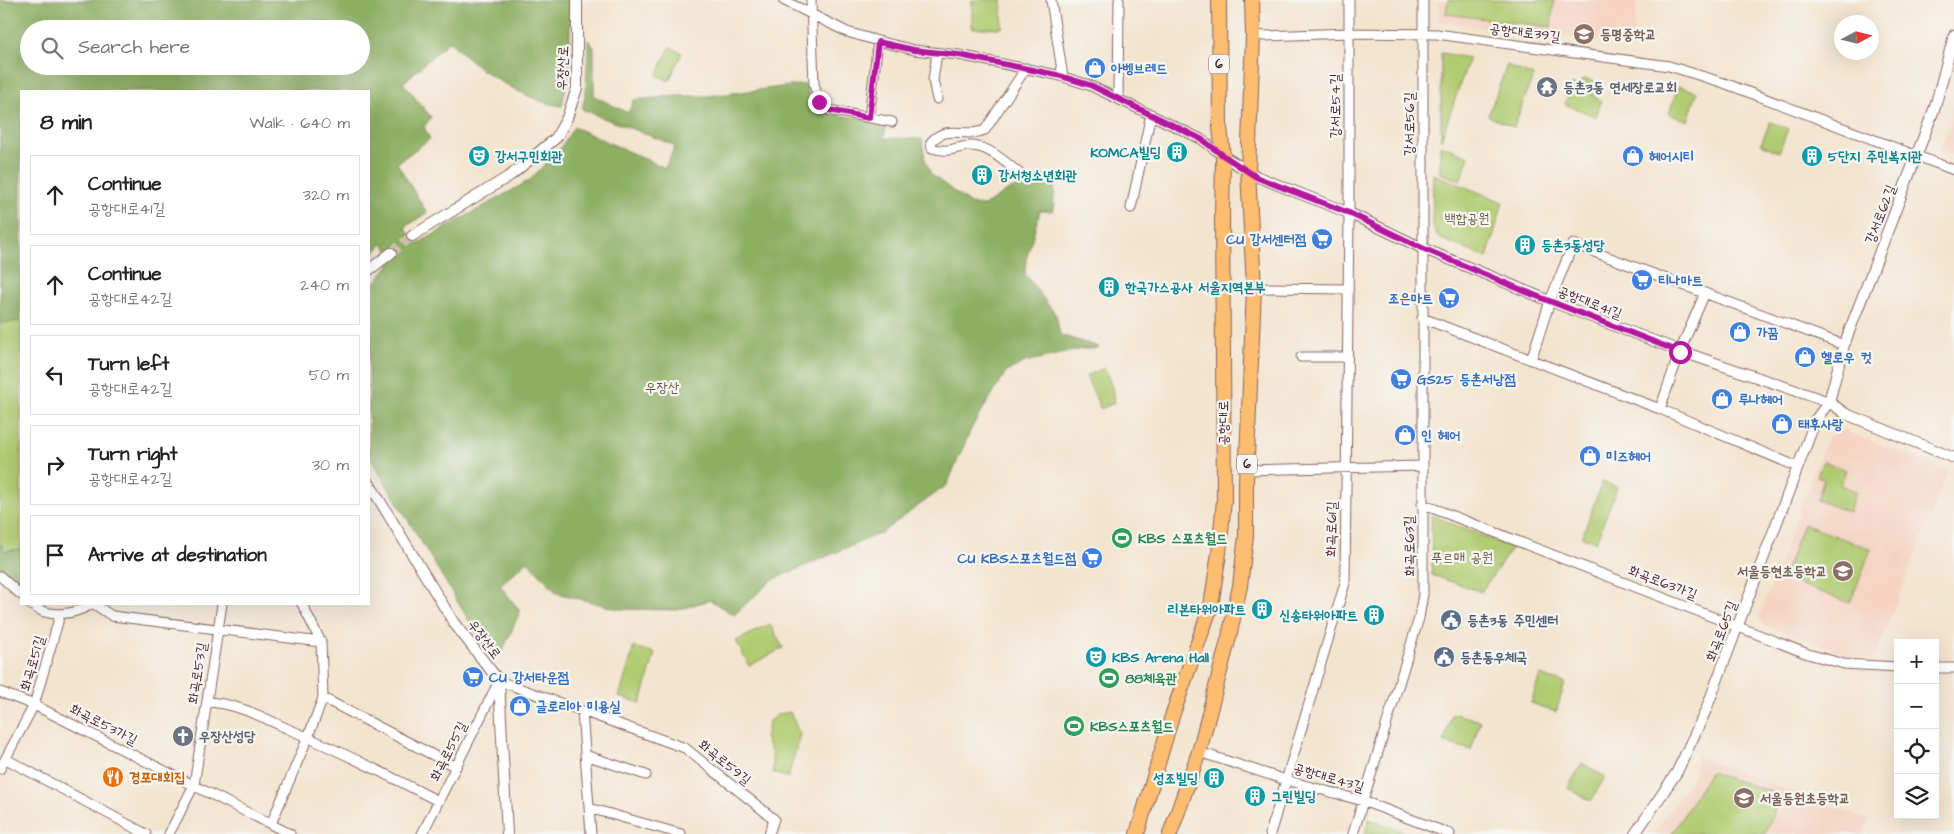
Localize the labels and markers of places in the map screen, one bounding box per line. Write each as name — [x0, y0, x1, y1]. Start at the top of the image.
school or university icon: 등명중학교 — [1572, 22, 1596, 46]
place label: 등명중학교 — [1600, 25, 1656, 45]
shop icon: 아벵브레드 — [1083, 56, 1107, 80]
place label: 아벵브레드 — [1111, 59, 1167, 79]
temple icon: 등촌3동 연세장로교회 — [1535, 75, 1559, 99]
place label: 등촌3동 연세장로교회 — [1563, 78, 1677, 98]
building icon: KOMCA빌딩 — [1165, 140, 1189, 164]
place label: KOMCA빌딩 — [1090, 143, 1161, 163]
theatre icon: 강서구민회관 — [467, 144, 491, 168]
shop icon: 헤어시티 — [1621, 144, 1645, 168]
building icon: 5단지 주민복지관 — [1800, 144, 1824, 168]
place label: 강서구민회관 — [495, 147, 563, 167]
place label: 헤어시티 — [1649, 147, 1694, 167]
place label: 5단지 주민복지관 — [1828, 147, 1923, 167]
building icon: 강서청소년회관 — [970, 163, 994, 187]
place label: 강서청소년회관 — [998, 166, 1078, 186]
supermarket icon: CU 강서센터점 — [1310, 227, 1334, 251]
place label: CU 강서센터점 — [1226, 230, 1307, 250]
building icon: 등촌3동성당 — [1513, 233, 1537, 257]
place label: 등촌3동성당 — [1541, 236, 1605, 256]
supermarket icon: 티나마트 — [1630, 268, 1654, 292]
place label: 티나마트 — [1658, 271, 1703, 291]
building icon: 한국가스공사 서울지역본부 — [1097, 275, 1121, 299]
place label: 한국가스공사 서울지역본부 — [1124, 278, 1266, 298]
supermarket icon: 조은마트 — [1437, 286, 1461, 310]
place label: 조은마트 — [1388, 289, 1433, 309]
shop icon: 가꿈 — [1728, 320, 1752, 344]
place label: 가꿈 — [1756, 323, 1779, 343]
shop icon: 헬로우 컷 — [1793, 345, 1817, 369]
place label: 헬로우 컷 — [1821, 348, 1872, 368]
supermarket icon: GS25 등촌서낭점 — [1389, 367, 1413, 391]
place label: GS25 등촌서낭점 — [1417, 370, 1516, 390]
shop icon: 루나헤어 — [1710, 387, 1734, 411]
place label: 루나헤어 — [1738, 390, 1783, 410]
shop icon: 태후사랑 — [1770, 412, 1794, 436]
place label: 태후사랑 — [1798, 415, 1844, 435]
shop icon: 인 헤어 — [1393, 423, 1417, 447]
place label: 인 헤어 — [1421, 426, 1460, 446]
shop icon: 미즈헤어 — [1578, 444, 1602, 468]
place label: 미즈헤어 — [1606, 447, 1651, 467]
sports icon: KBS 스포츠월드 — [1110, 526, 1134, 550]
place label: KBS 스포츠월드 — [1138, 529, 1227, 549]
supermarket icon: CU KBS스포츠월드점 — [1080, 546, 1104, 570]
place label: CU KBS스포츠월드점 — [958, 549, 1077, 569]
school or university icon: 서울등현초등학교 — [1831, 559, 1855, 583]
place label: 서울등현초등학교 — [1737, 562, 1827, 582]
building icon: 리본타워아파트 — [1250, 597, 1274, 621]
place label: 리본타워아파트 — [1167, 600, 1246, 620]
building icon: 신송타워아파트 — [1362, 603, 1386, 627]
place label: 신송타워아파트 — [1279, 606, 1358, 626]
public building icon: 등촌3동 주민센터 — [1439, 608, 1463, 632]
place label: 등촌3동 주민센터 — [1467, 611, 1559, 631]
theatre icon: KBS Arena Hall — [1084, 645, 1108, 669]
public building icon: 등촌동우체국 — [1432, 645, 1456, 669]
place label: KBS Arena Hall — [1112, 648, 1210, 668]
place label: 등촌동우체국 — [1460, 648, 1528, 668]
supermarket icon: CU 강서타운점 — [461, 665, 485, 689]
sports icon: 88체육관 — [1097, 666, 1121, 690]
place label: CU 강서타운점 — [489, 668, 569, 688]
place label: 88체육관 — [1125, 669, 1178, 689]
shop icon: 글로리아 미용실 — [508, 694, 532, 718]
place label: 글로리아 미용실 — [536, 697, 621, 717]
sports icon: KBS스포츠월드 — [1062, 714, 1086, 738]
place label: KBS스포츠월드 — [1090, 717, 1174, 737]
church icon: 우장산성당 — [171, 724, 195, 748]
place label: 우장산성당 — [199, 727, 256, 747]
restaurant icon: 경포대회집 — [101, 765, 125, 789]
building icon: 성조빌딩 — [1202, 766, 1226, 790]
place label: 경포대회집 — [129, 768, 185, 788]
place label: 성조빌딩 — [1153, 769, 1198, 789]
building icon: 그린빌딩 — [1243, 784, 1267, 808]
school or university icon: 서울등원초등학교 — [1732, 786, 1756, 810]
place label: 그린빌딩 — [1271, 787, 1316, 807]
place label: 서울등원초등학교 — [1760, 789, 1850, 809]

